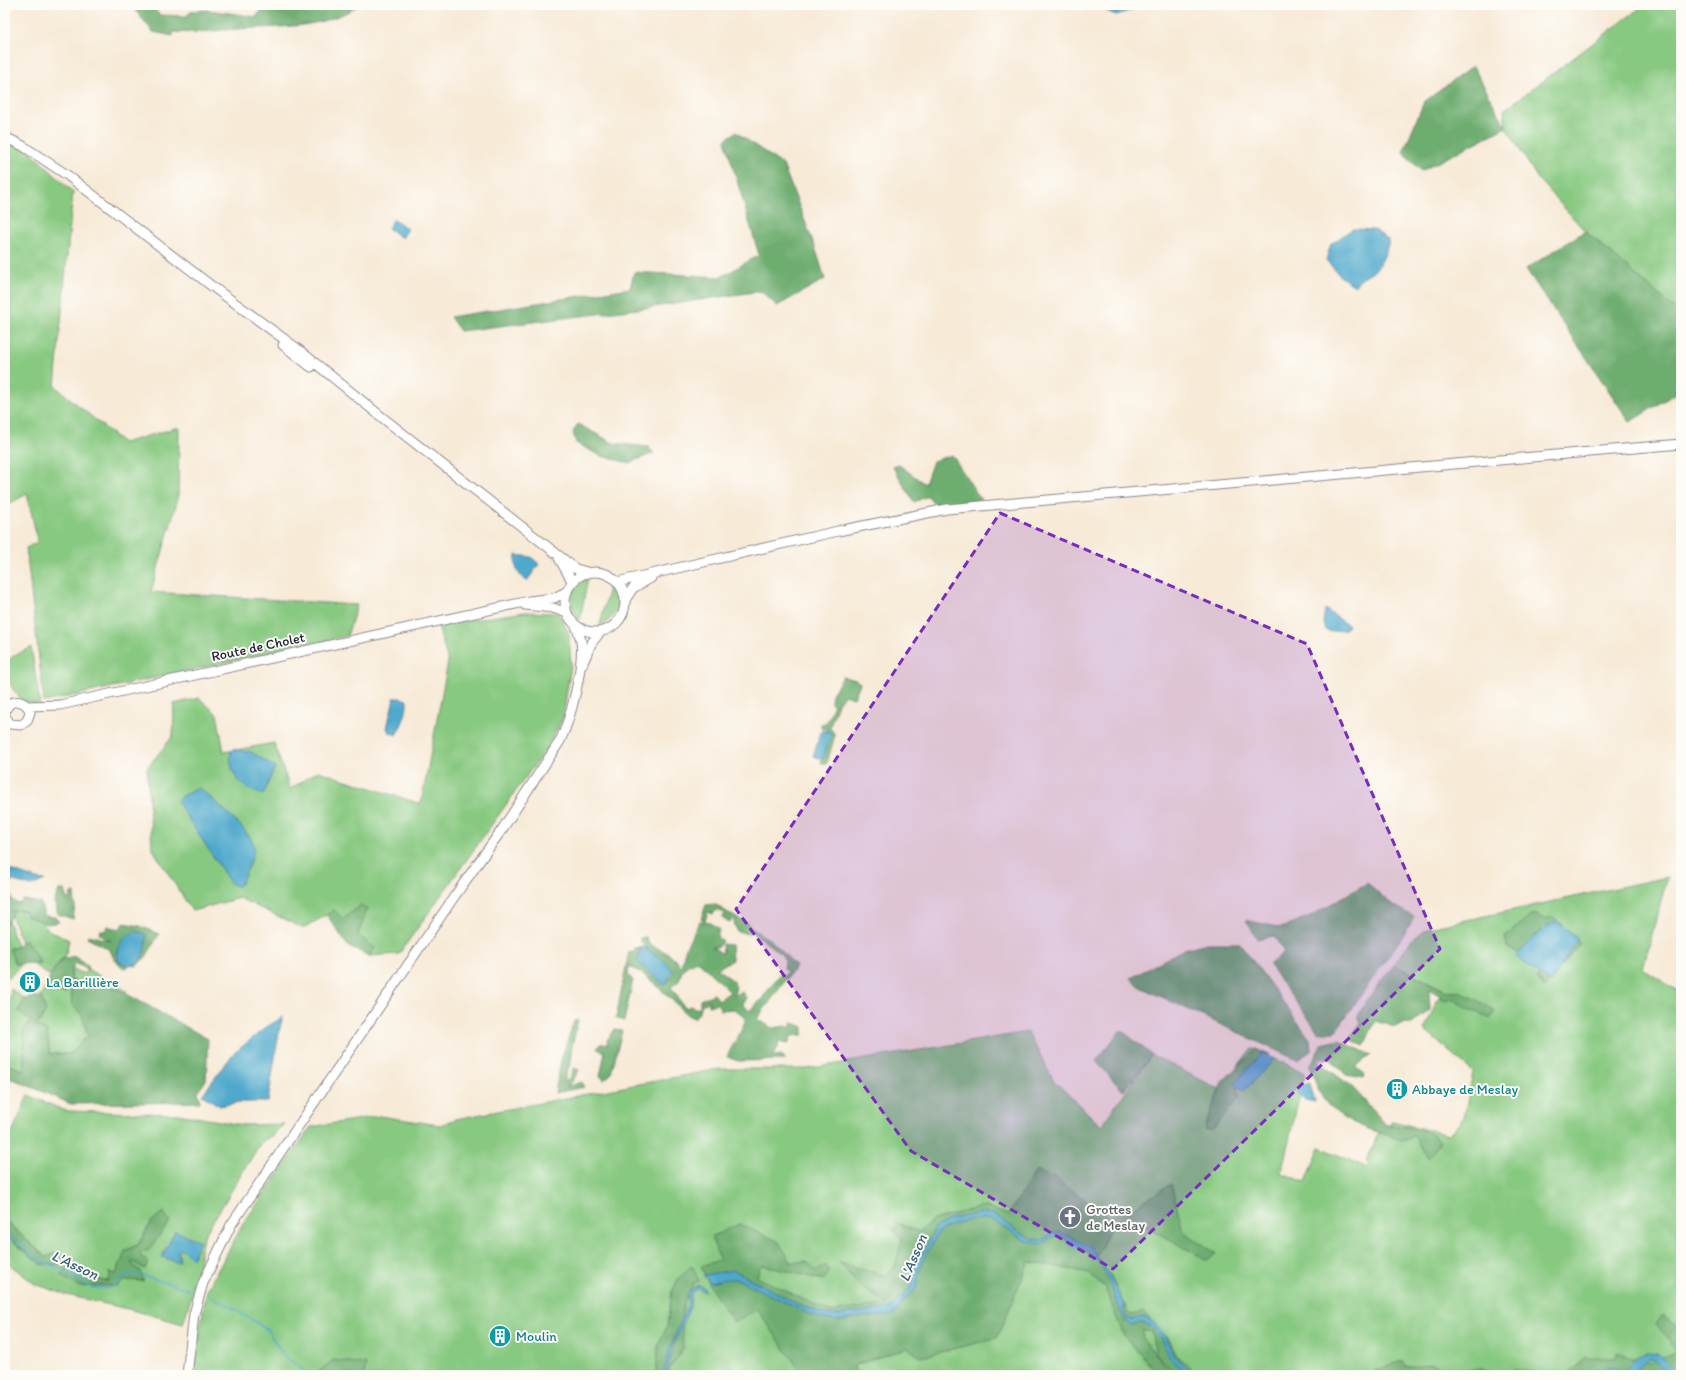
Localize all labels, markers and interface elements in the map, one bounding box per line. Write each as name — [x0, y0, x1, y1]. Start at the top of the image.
street label: Route de Cholet — [210, 629, 306, 665]
building icon: La Barillière — [17, 969, 43, 995]
place label: La Barillière — [46, 974, 119, 991]
building icon: Abbaye de Meslay — [1384, 1076, 1410, 1102]
place label: Abbaye de Meslay — [1412, 1081, 1519, 1098]
place label: Grottes de Meslay — [1086, 1201, 1146, 1234]
church icon: Grottes de Meslay — [1057, 1204, 1083, 1230]
water label: L'Asson — [895, 1231, 931, 1284]
water label: L'Asson — [49, 1246, 102, 1284]
building icon: Moulin — [487, 1323, 513, 1349]
place label: Moulin — [516, 1328, 557, 1345]

